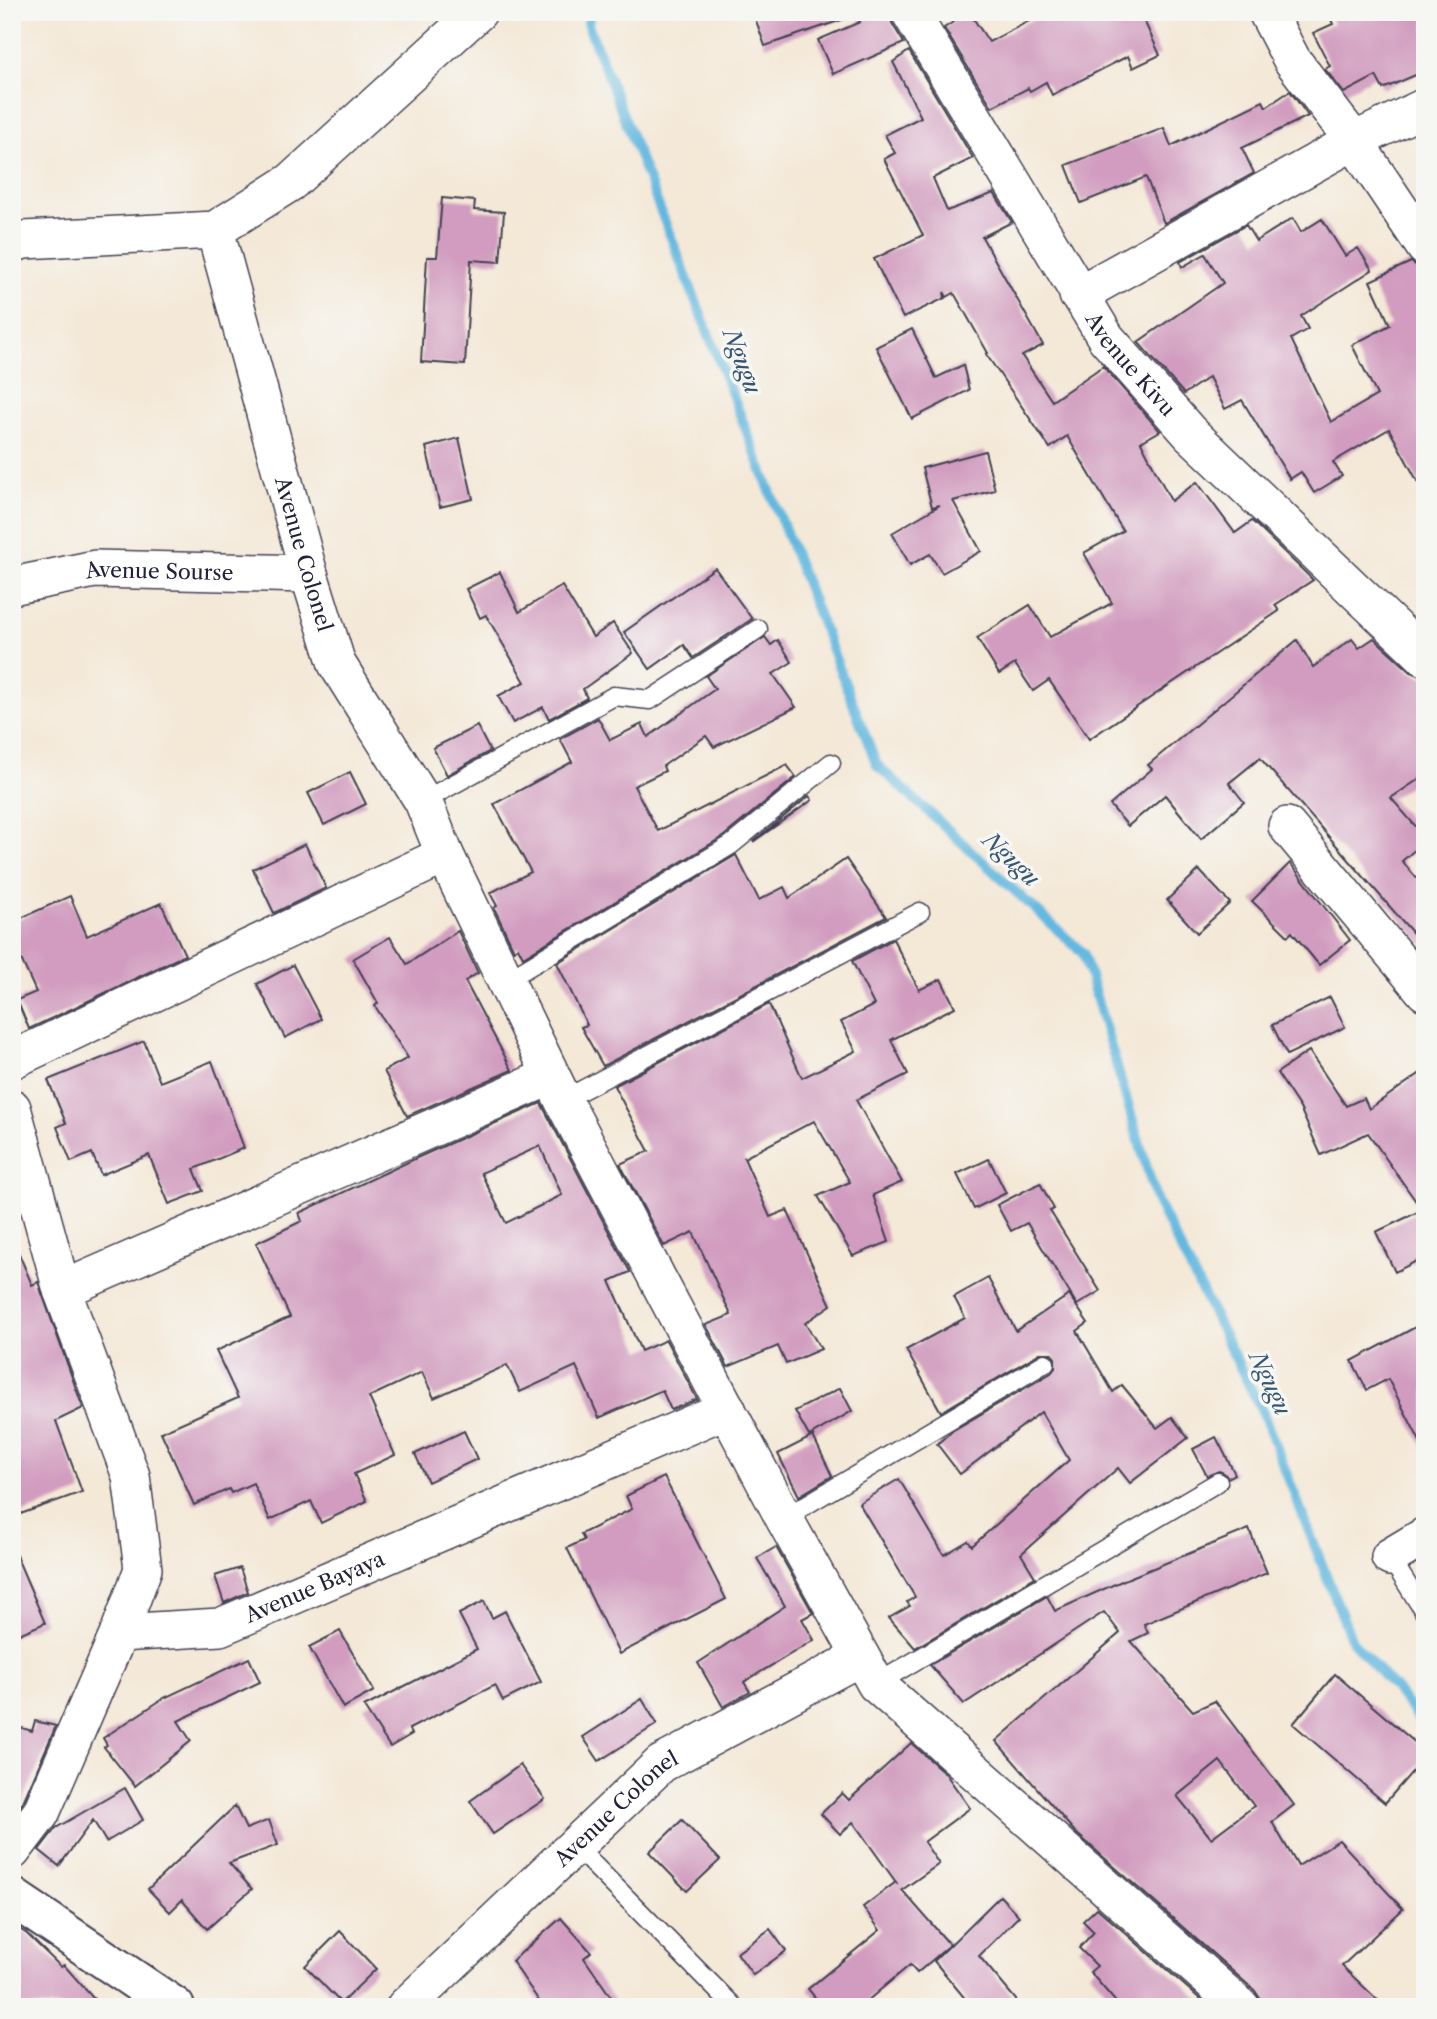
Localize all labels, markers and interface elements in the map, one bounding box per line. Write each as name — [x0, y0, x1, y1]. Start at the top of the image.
street label: Avenue Kivu — [1080, 307, 1181, 421]
water label: Ngugu — [716, 323, 767, 398]
street label: Avenue Colonel — [270, 473, 339, 634]
street label: Avenue Sourse — [82, 556, 234, 585]
water label: Ngugu — [975, 824, 1046, 893]
water label: Ngugu — [1242, 1345, 1297, 1420]
street label: Avenue Bayaya — [240, 1545, 389, 1628]
street label: Avenue Colonel — [548, 1745, 682, 1872]

